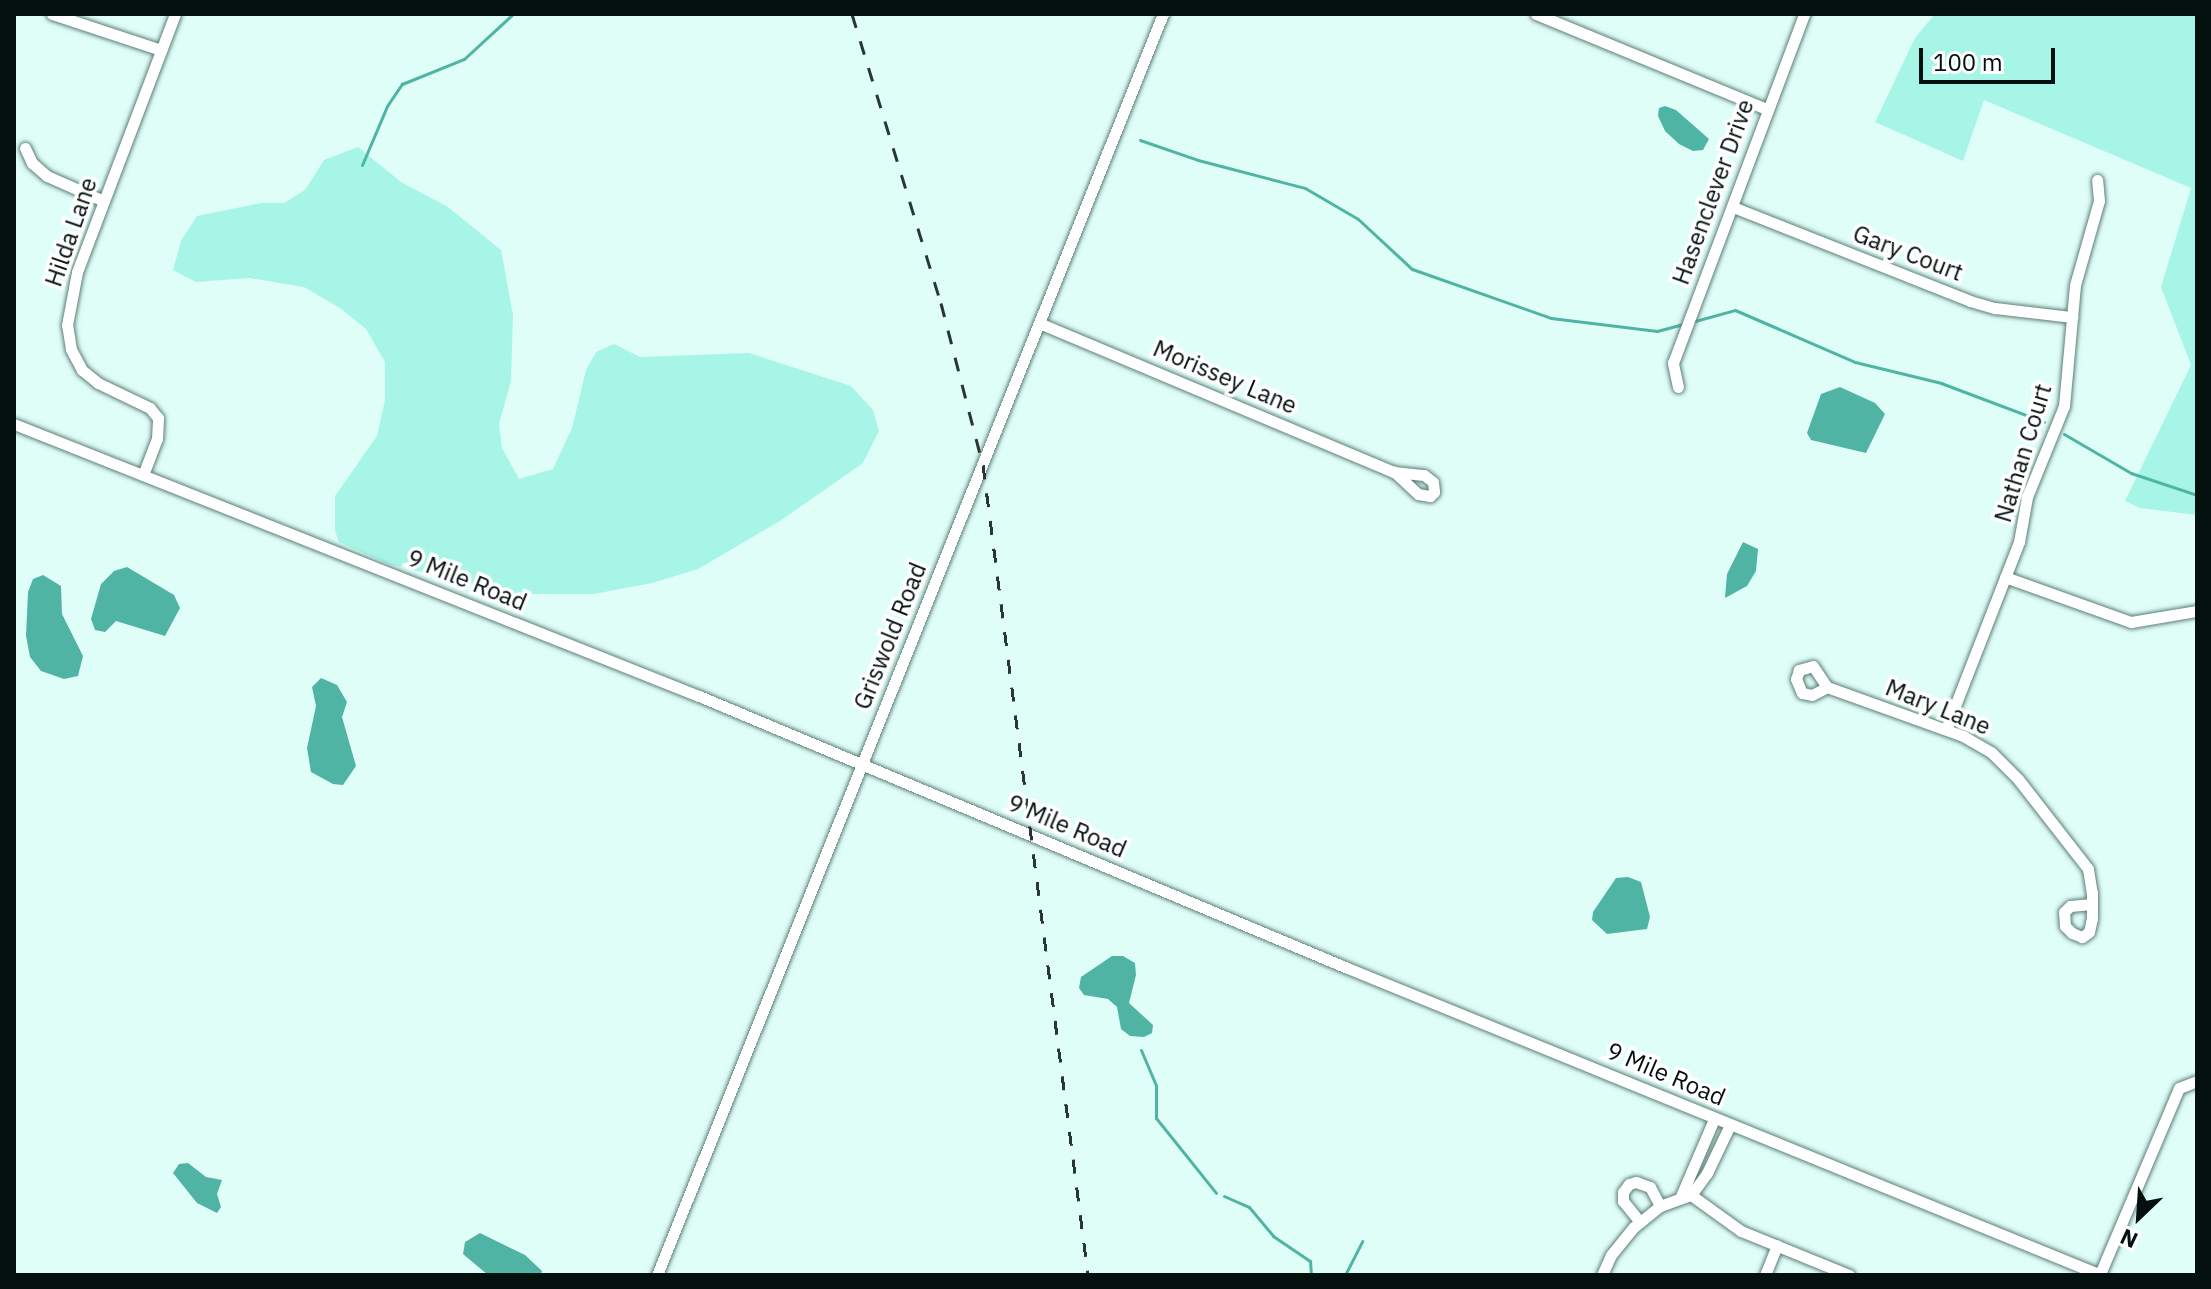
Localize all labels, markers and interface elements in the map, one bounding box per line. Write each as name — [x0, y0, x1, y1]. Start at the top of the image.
scale bar — [1923, 32, 2059, 82]
text: 100 m — [1933, 46, 2003, 78]
street label: Hasenclever Drive — [1666, 96, 1760, 288]
street label: Hilda Lane — [39, 174, 103, 290]
street label: Gary Court — [1849, 219, 1967, 287]
street label: Morissey Lane — [1149, 334, 1301, 420]
street label: Nathan Court — [1988, 380, 2058, 526]
street label: 9 Mile Road — [403, 543, 531, 617]
street label: Griswold Road — [847, 558, 933, 714]
street label: Mary Lane — [1881, 673, 1995, 741]
street label: 9 Mile Road — [1003, 788, 1131, 864]
street label: 9 Mile Road — [1602, 1036, 1730, 1112]
north arrow — [2099, 1177, 2179, 1257]
text: N — [2115, 1223, 2142, 1256]

